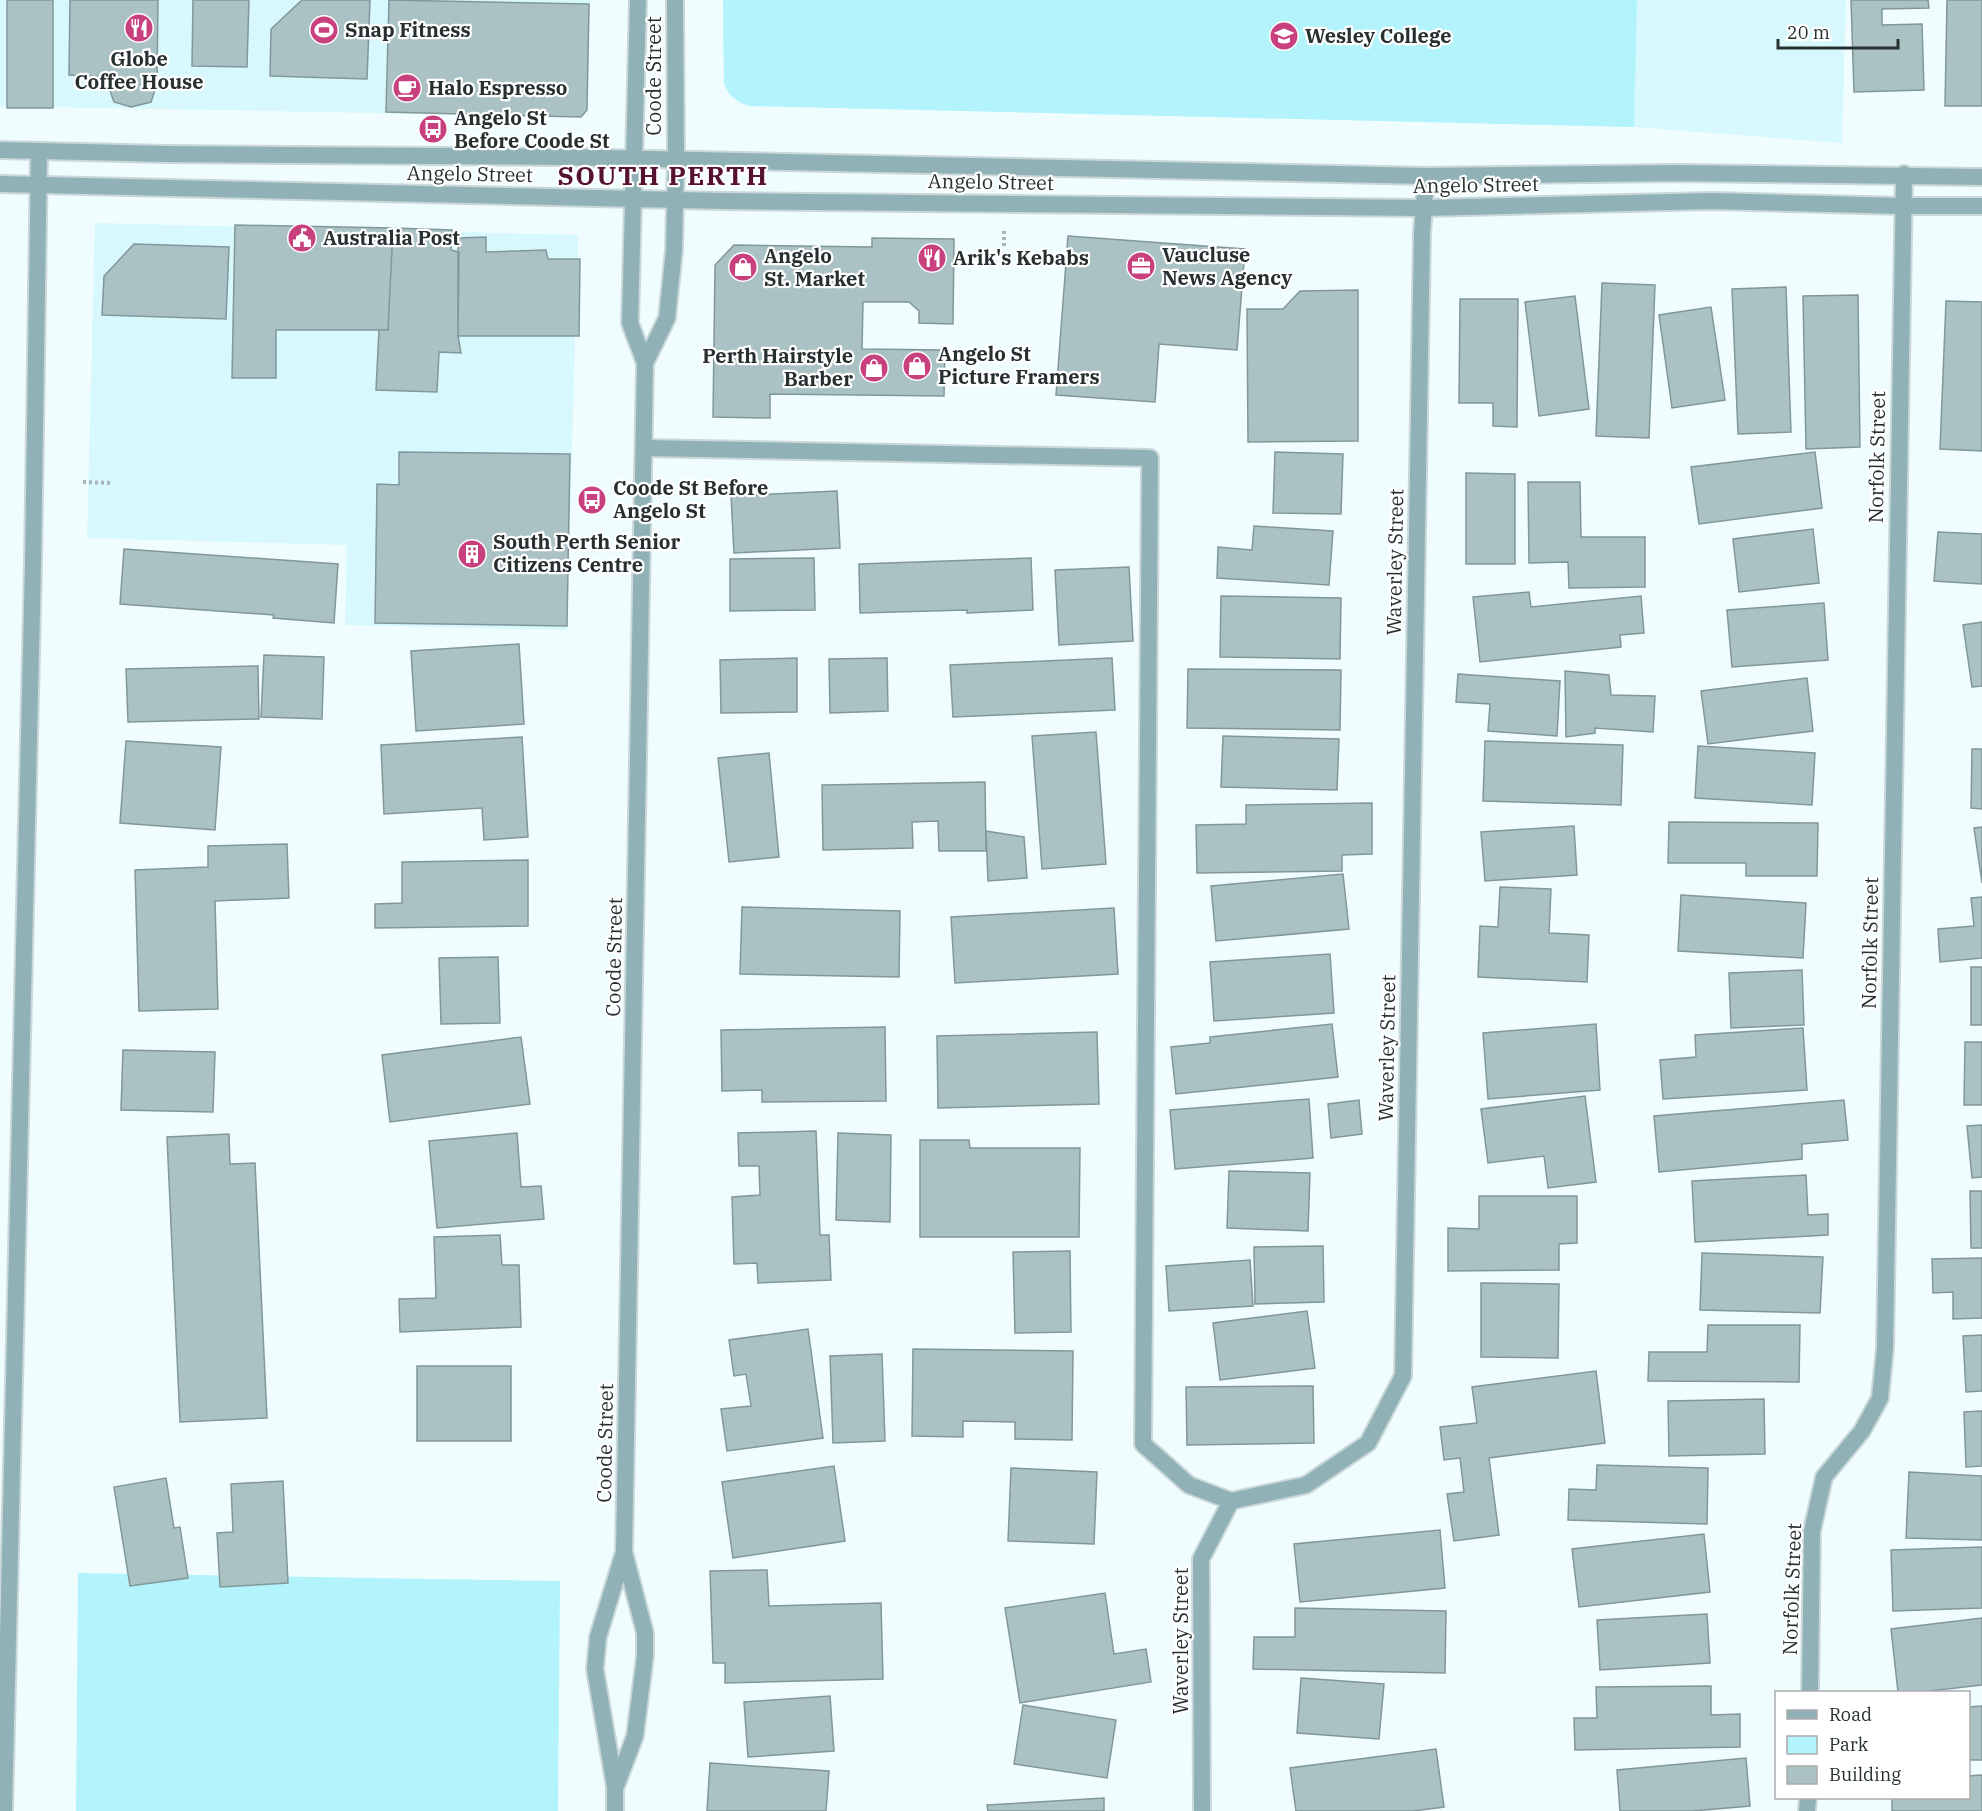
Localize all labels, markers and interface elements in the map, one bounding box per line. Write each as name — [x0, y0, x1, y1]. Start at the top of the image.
restaurant icon: Globe Coffee House — [123, 12, 155, 44]
scale bar — [1778, 12, 1898, 50]
sports icon: Snap Fitness — [308, 14, 340, 46]
place label: Snap Fitness — [345, 16, 471, 43]
street label: Coode Street — [640, 16, 667, 136]
school or university icon: Wesley College — [1268, 20, 1300, 52]
text: 20 m — [1787, 21, 1830, 44]
place label: Wesley College — [1305, 22, 1451, 49]
place label: Globe Coffee House — [74, 45, 204, 95]
cafe icon: Halo Espresso — [391, 72, 423, 104]
place label: Halo Espresso — [428, 74, 567, 101]
place label: Angelo St Before Coode St — [454, 104, 610, 154]
bus stop icon: Angelo St Before Coode St — [417, 113, 449, 145]
district label: SOUTH PERTH — [557, 158, 769, 192]
street label: Angelo Street — [407, 159, 533, 188]
street label: Angelo Street — [928, 167, 1054, 196]
street label: Angelo Street — [1413, 170, 1539, 199]
public building icon: Australia Post — [286, 222, 318, 254]
place label: Australia Post — [323, 224, 460, 251]
place label: Vaucluse News Agency — [1162, 241, 1293, 291]
place label: Angelo St. Market — [764, 242, 865, 292]
restaurant icon: Arik's Kebabs — [916, 242, 948, 274]
place label: Arik's Kebabs — [953, 244, 1089, 271]
office icon: Vaucluse News Agency — [1125, 250, 1157, 282]
shop icon: Angelo St. Market — [727, 251, 759, 283]
place label: Angelo St Picture Framers — [938, 340, 1100, 390]
place label: Perth Hairstyle Barber — [702, 342, 853, 392]
shop icon: Angelo St Picture Framers — [901, 350, 933, 382]
shop icon: Perth Hairstyle Barber — [858, 352, 890, 384]
street label: Norfolk Street — [1862, 391, 1891, 523]
place label: Coode St Before Angelo St — [613, 474, 768, 524]
bus stop icon: Coode St Before Angelo St — [576, 484, 608, 516]
street label: Waverley Street — [1380, 488, 1409, 636]
place label: South Perth Senior Citizens Centre — [493, 528, 680, 578]
building icon: South Perth Senior Citizens Centre — [456, 538, 488, 570]
street label: Norfolk Street — [1855, 877, 1884, 1009]
street label: Coode Street — [599, 897, 628, 1017]
street label: Waverley Street — [1372, 974, 1401, 1122]
street label: Coode Street — [590, 1383, 619, 1503]
street label: Norfolk Street — [1776, 1522, 1807, 1656]
street label: Waverley Street — [1167, 1568, 1194, 1715]
legend — [1775, 1691, 1970, 1799]
text: Road — [1829, 1703, 1872, 1726]
text: Park — [1829, 1733, 1869, 1756]
text: Building — [1829, 1763, 1901, 1786]

